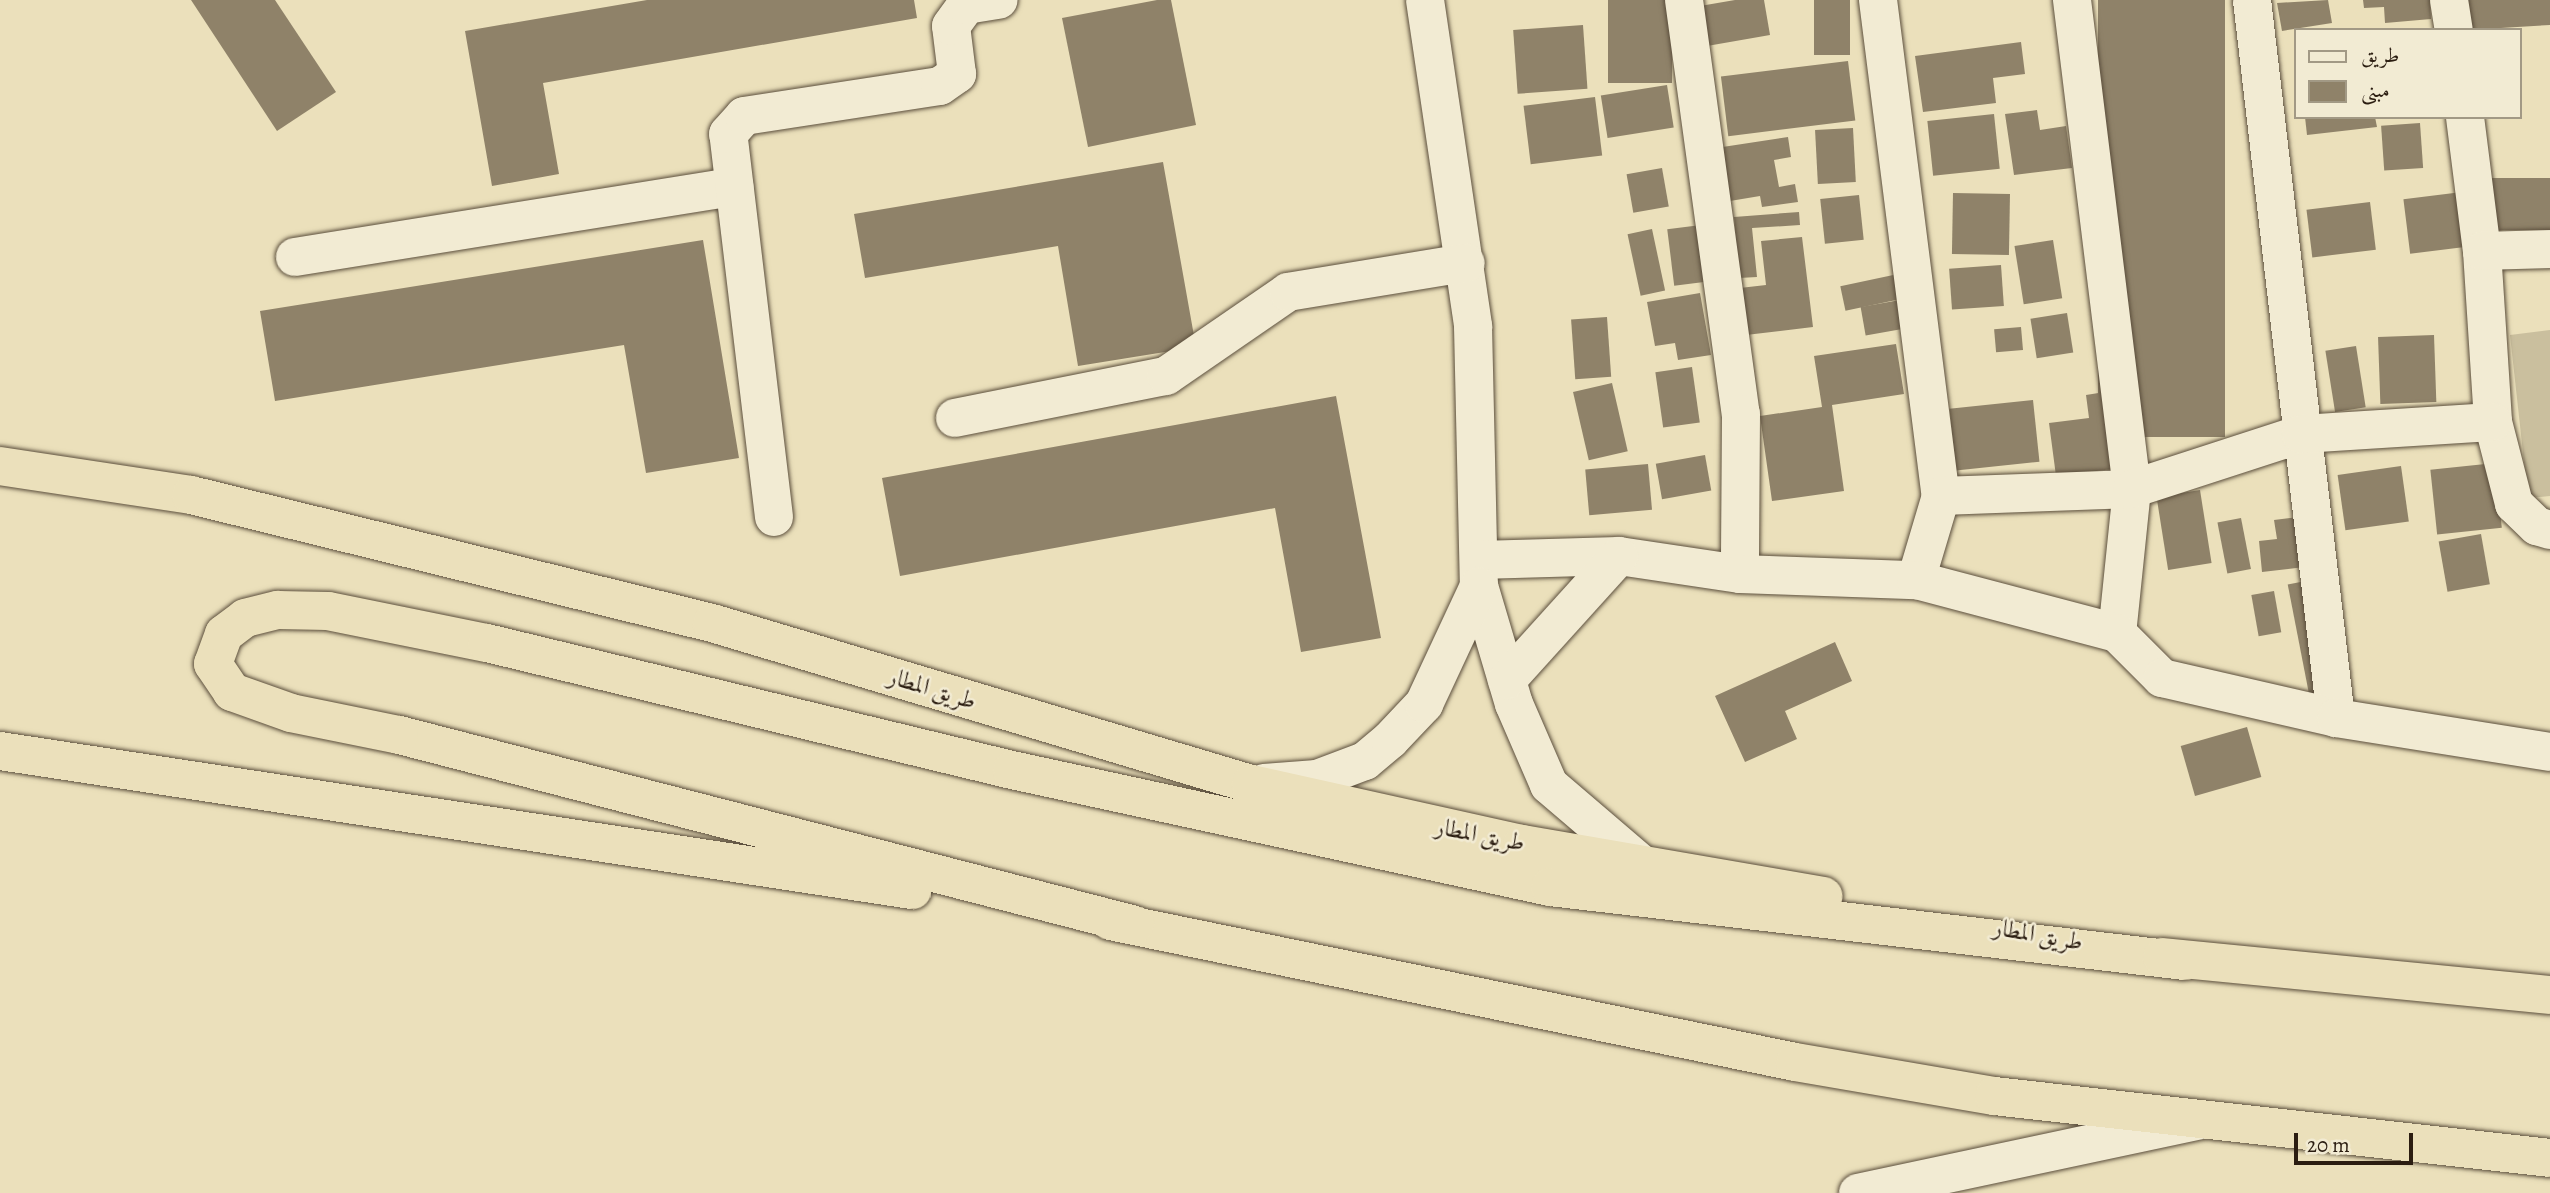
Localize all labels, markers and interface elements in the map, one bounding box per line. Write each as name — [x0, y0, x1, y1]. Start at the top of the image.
legend — [2294, 28, 2522, 119]
text: طريق — [2361, 41, 2399, 69]
text: مبنى — [2361, 76, 2390, 104]
street label: طريق المطار — [884, 662, 980, 716]
street label: طريق المطار — [1433, 812, 1527, 858]
street label: طريق المطار — [1991, 913, 2085, 957]
scale bar — [2298, 1120, 2417, 1164]
text: 20 m — [2307, 1131, 2350, 1159]

